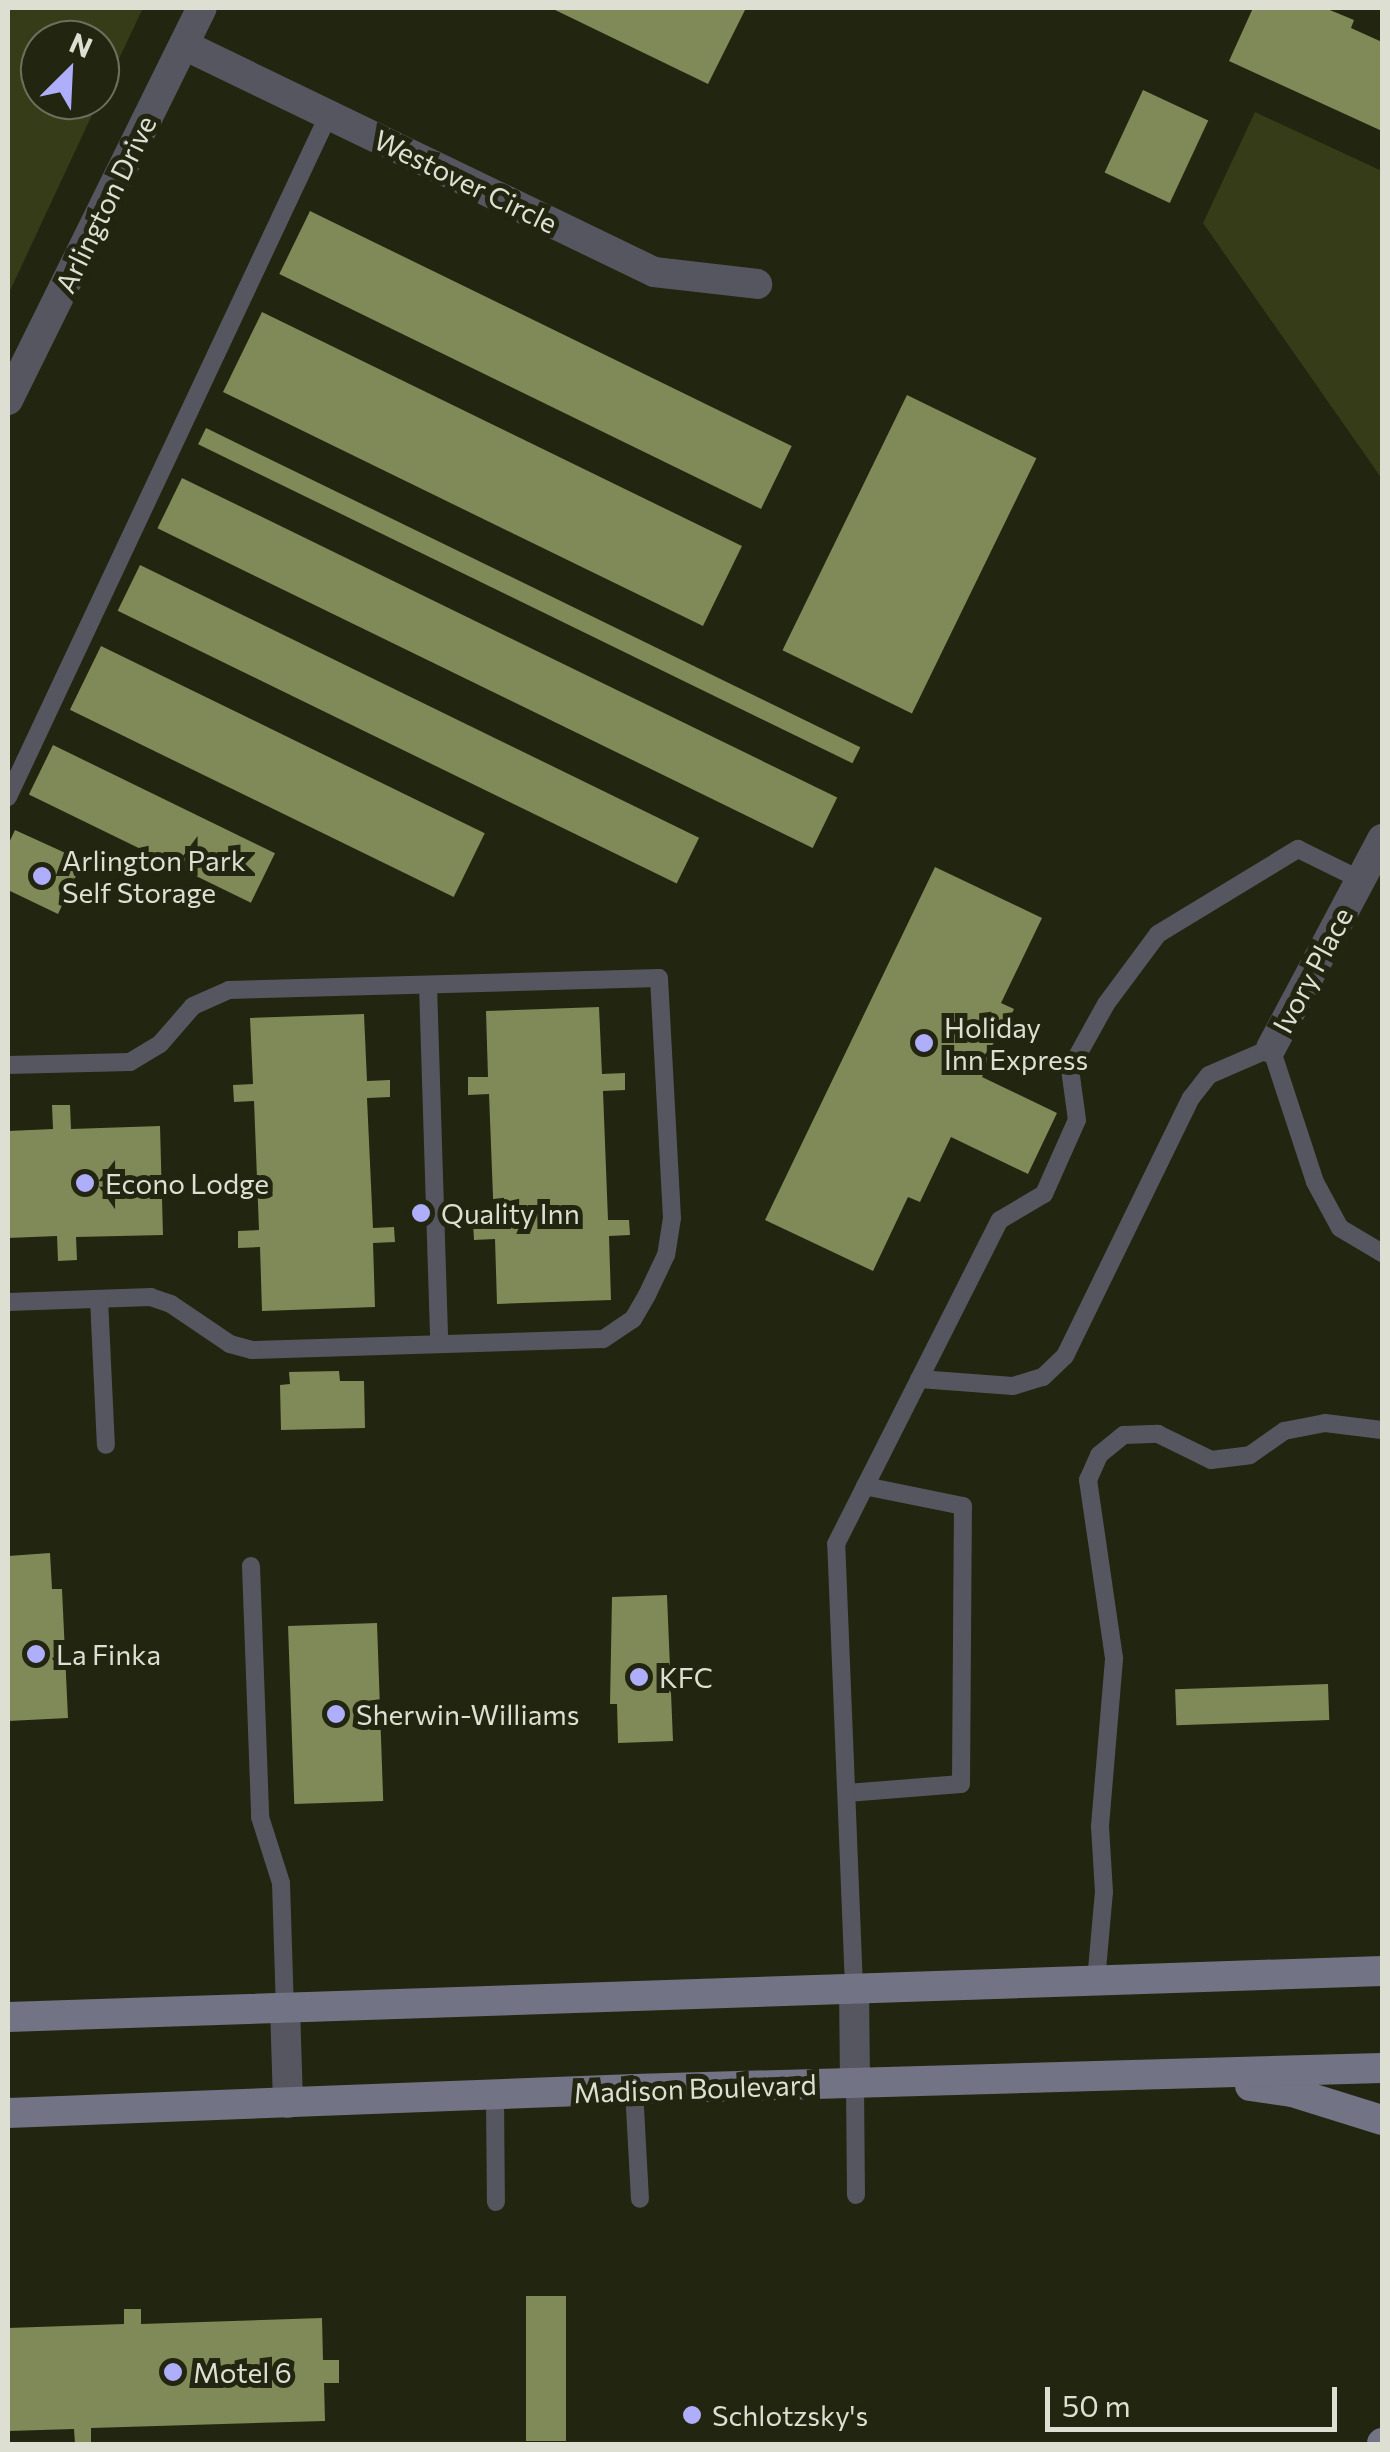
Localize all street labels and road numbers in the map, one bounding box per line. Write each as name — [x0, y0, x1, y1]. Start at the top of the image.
street label: Arlington Drive — [48, 110, 162, 298]
street label: Westover Circle — [369, 122, 563, 240]
street label: Ivory Place — [1265, 901, 1359, 1039]
street label: Madison Boulevard — [573, 2067, 817, 2109]

